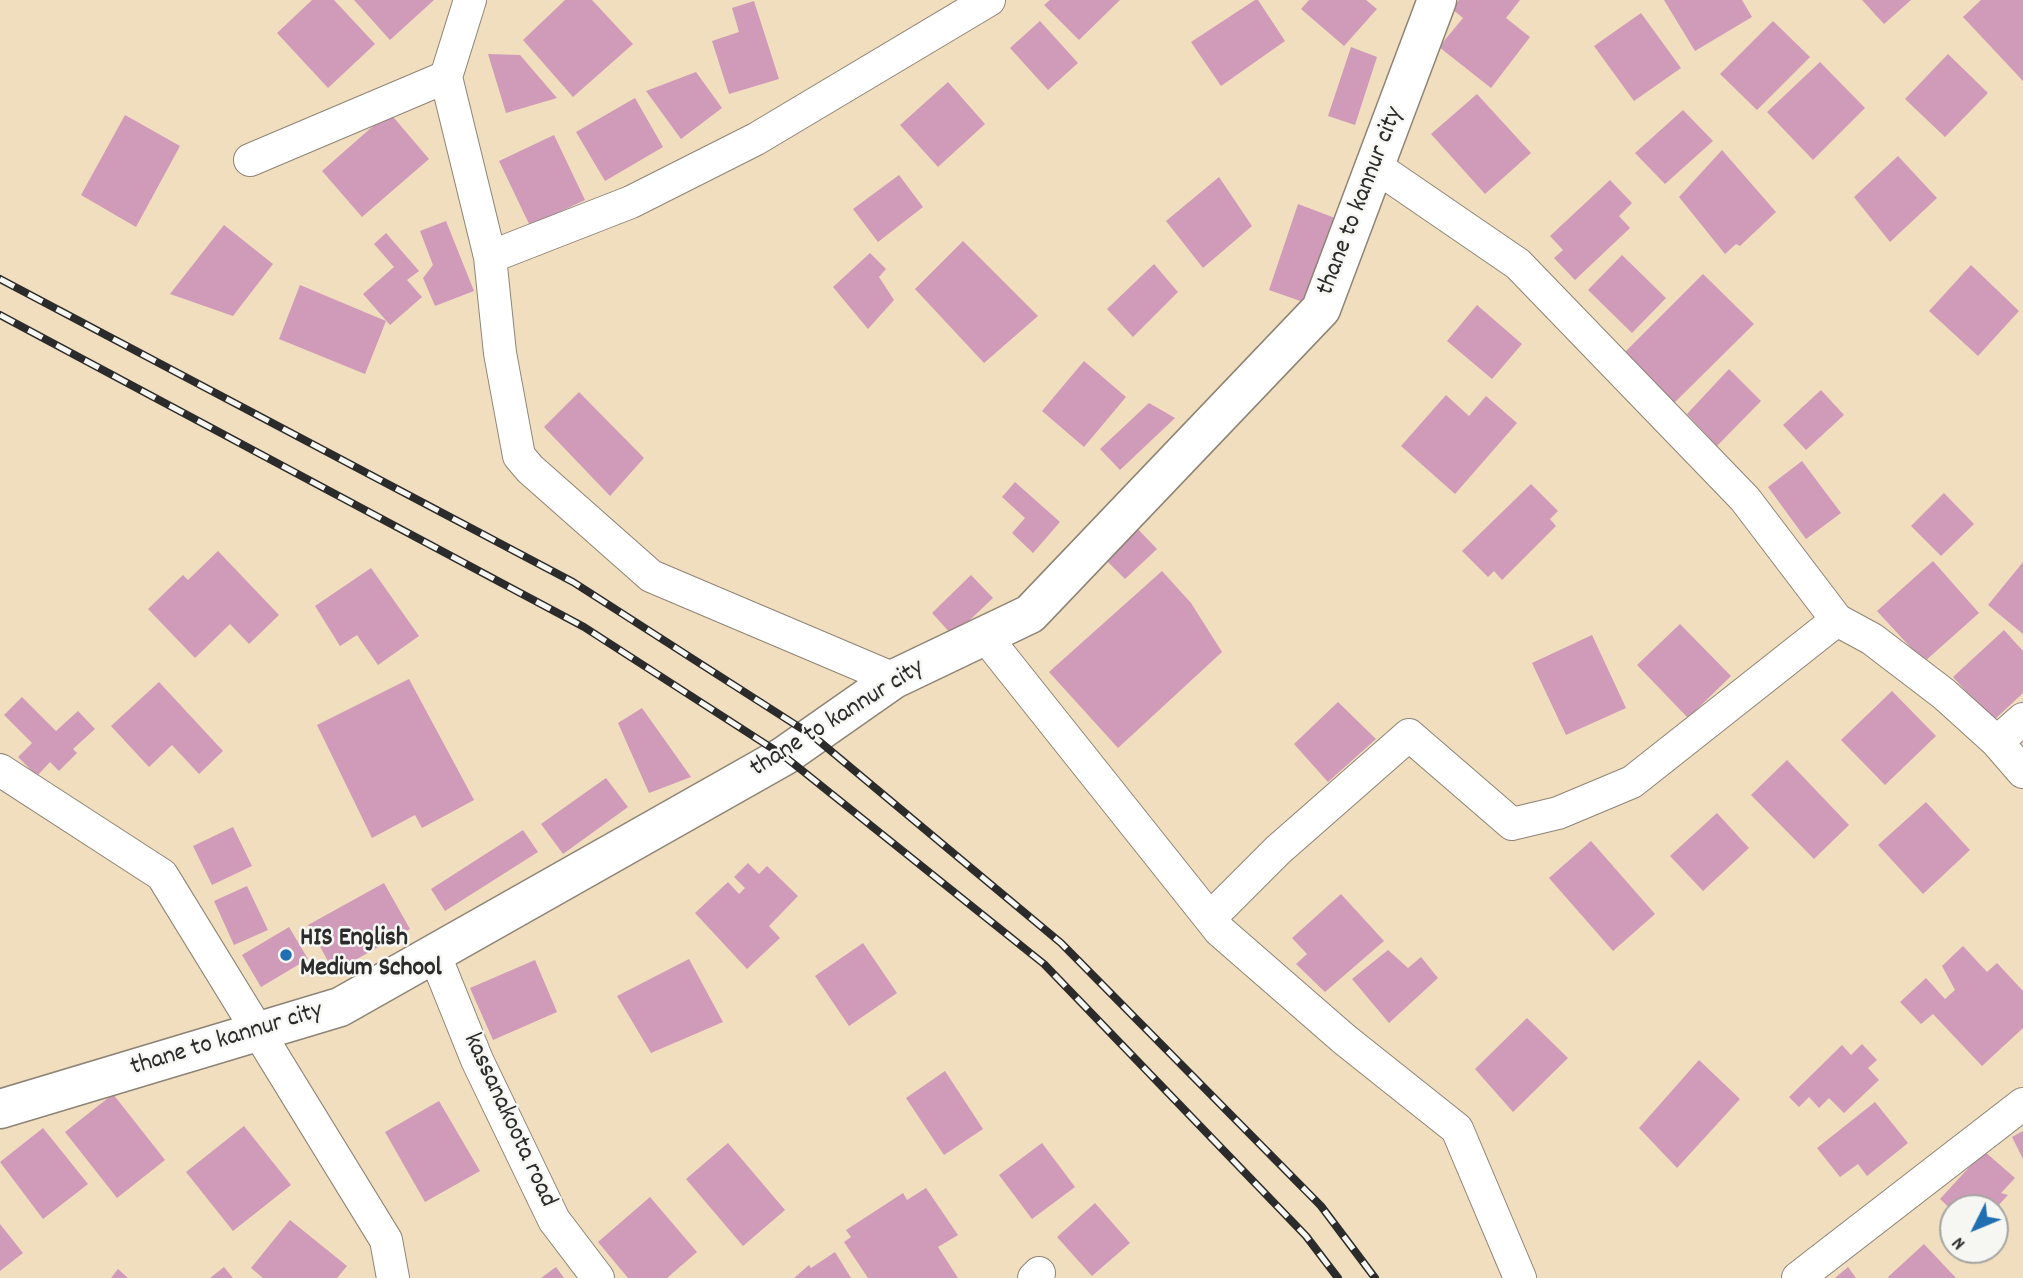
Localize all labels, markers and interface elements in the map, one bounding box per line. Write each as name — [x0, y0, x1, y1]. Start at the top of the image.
street label: thane to kannur city — [1312, 103, 1412, 301]
street label: thane to kannur city — [745, 654, 931, 786]
place label: HIS English Medium School — [300, 924, 442, 986]
marker: HIS English Medium School — [278, 947, 294, 963]
street label: thane to kannur city — [127, 997, 327, 1085]
street label: kassanakoota road — [454, 1029, 562, 1213]
north arrow — [1939, 1194, 2009, 1264]
text: N — [1947, 1230, 1973, 1255]

